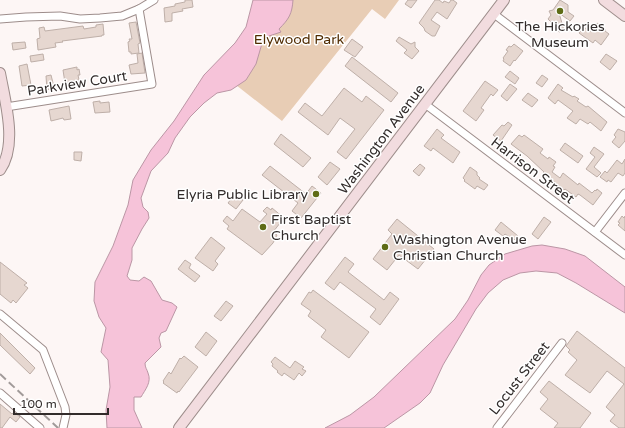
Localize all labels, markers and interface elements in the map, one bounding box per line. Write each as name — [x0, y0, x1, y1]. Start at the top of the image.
marker: The Hickories Museum — [555, 6, 565, 16]
place label: The Hickories Museum — [515, 18, 605, 51]
park label: Elywood Park — [254, 31, 345, 48]
street label: Parkview Court — [26, 67, 129, 100]
street label: Washington Avenue — [334, 81, 428, 198]
street label: Harrison Street — [488, 134, 578, 208]
place label: Elyria Public Library — [176, 186, 308, 203]
marker: Elyria Public Library — [311, 189, 321, 199]
place label: First Baptist Church — [271, 211, 352, 244]
marker: First Baptist Church — [258, 222, 268, 232]
place label: Washington Avenue Christian Church — [393, 231, 527, 264]
marker: Washington Avenue Christian Church — [380, 242, 390, 252]
street label: Locust Street — [486, 338, 554, 418]
scale bar — [14, 390, 108, 416]
text: 100 m — [20, 397, 57, 411]

